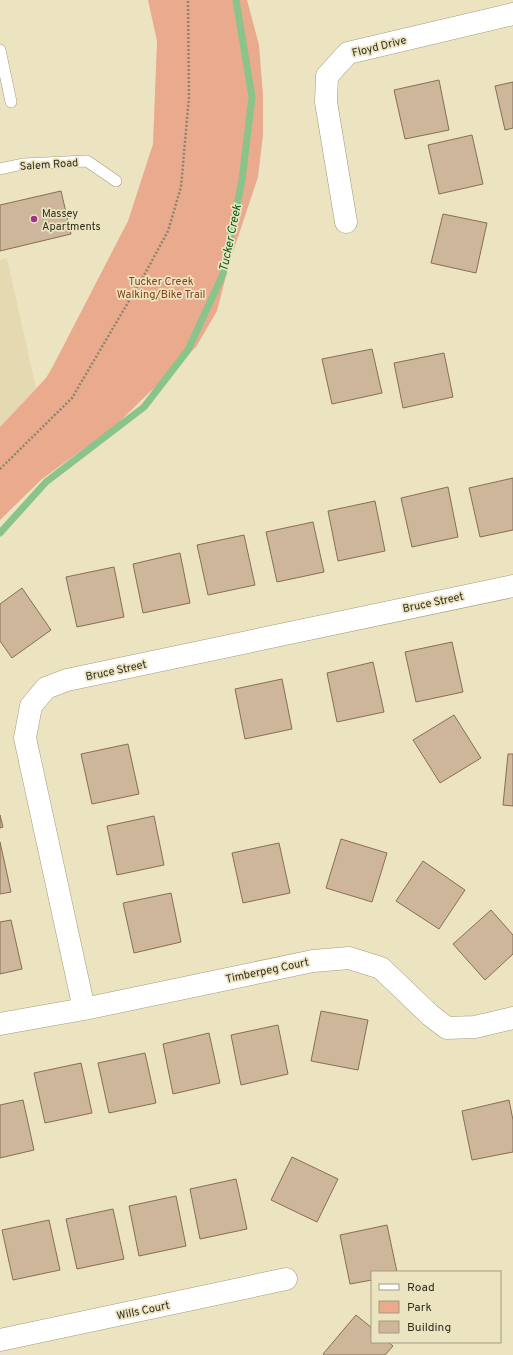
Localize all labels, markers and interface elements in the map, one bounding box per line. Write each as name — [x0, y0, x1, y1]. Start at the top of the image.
street label: Floyd Drive — [351, 33, 408, 61]
street label: Salem Road — [19, 156, 79, 174]
water label: Tucker Creek — [216, 202, 246, 273]
place label: Massey Apartments — [42, 207, 101, 234]
marker: Massey Apartments — [29, 214, 39, 224]
park label: Tucker Creek Walking/Bike Trail — [117, 275, 205, 302]
street label: Bruce Street — [401, 590, 465, 616]
street label: Bruce Street — [84, 658, 148, 684]
street label: Timberpeg Court — [224, 955, 310, 987]
legend — [371, 1271, 501, 1343]
text: Road — [407, 1280, 435, 1296]
street label: Wills Court — [115, 1299, 171, 1323]
text: Park — [407, 1300, 432, 1316]
text: Building — [407, 1320, 451, 1336]

